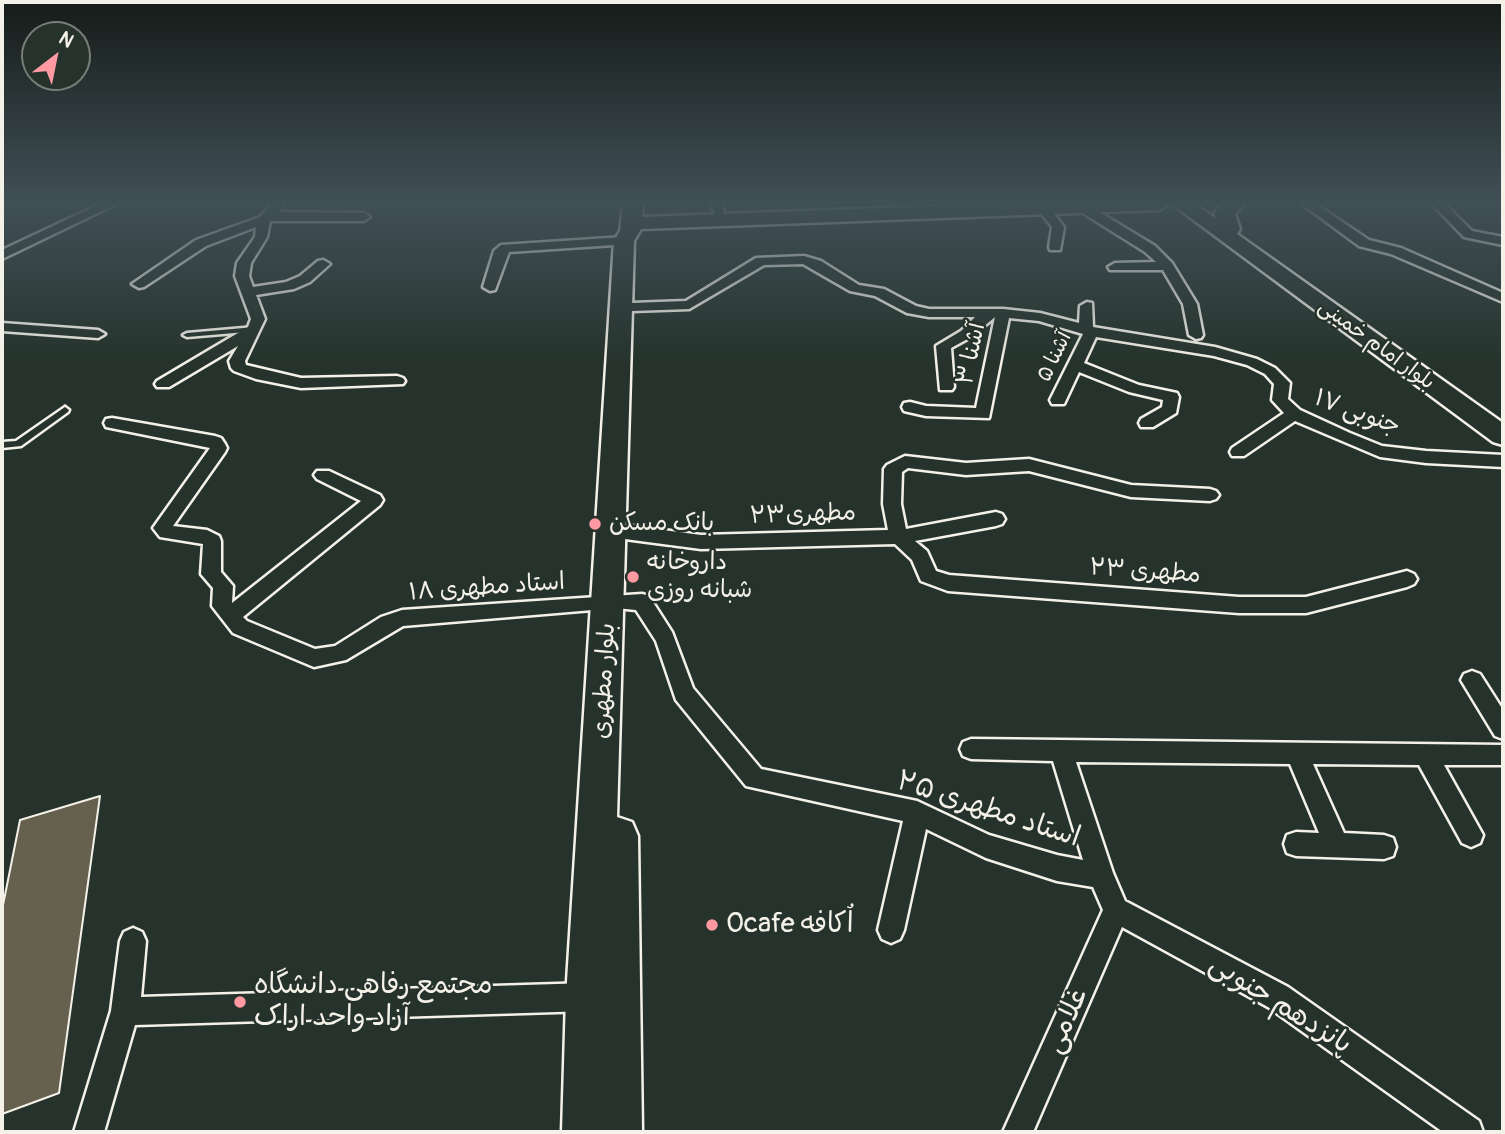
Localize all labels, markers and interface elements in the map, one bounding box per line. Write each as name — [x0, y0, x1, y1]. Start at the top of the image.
north arrow — [21, 21, 91, 91]
text: N — [54, 26, 78, 53]
street label: بلوار امام خمینی — [1313, 294, 1439, 396]
street label: آشنا ۳ — [951, 320, 993, 388]
street label: آشنا ۵ — [1032, 328, 1078, 386]
street label: جنوبی ۱۷ — [1310, 384, 1404, 442]
street label: مطهری۲۳ — [749, 499, 857, 531]
place label: بانک مسکن — [609, 510, 714, 538]
marker: بانک مسکن — [587, 516, 603, 532]
place label: داروخانه شبانه روزی — [647, 549, 752, 605]
street label: مطهری ۲۳ — [1088, 554, 1202, 590]
street label: استاد مطهری ۱۸ — [408, 568, 566, 608]
marker: داروخانه شبانه روزی — [625, 569, 641, 585]
street label: بلوار مطهری — [588, 622, 622, 740]
street label: استاد مطهری ۲۵ — [892, 764, 1084, 856]
place label: Ocafe اُکافه — [726, 908, 854, 942]
marker: Ocafe اُکافه — [704, 917, 720, 933]
street label: پانزدهم جنوبی — [1203, 948, 1357, 1062]
place label: مجتمع رفاهی دانشگاه آزاد واحد اراک — [254, 969, 492, 1035]
street label: غلامی — [1038, 983, 1096, 1059]
marker: مجتمع رفاهی دانشگاه آزاد واحد اراک — [232, 994, 248, 1010]

